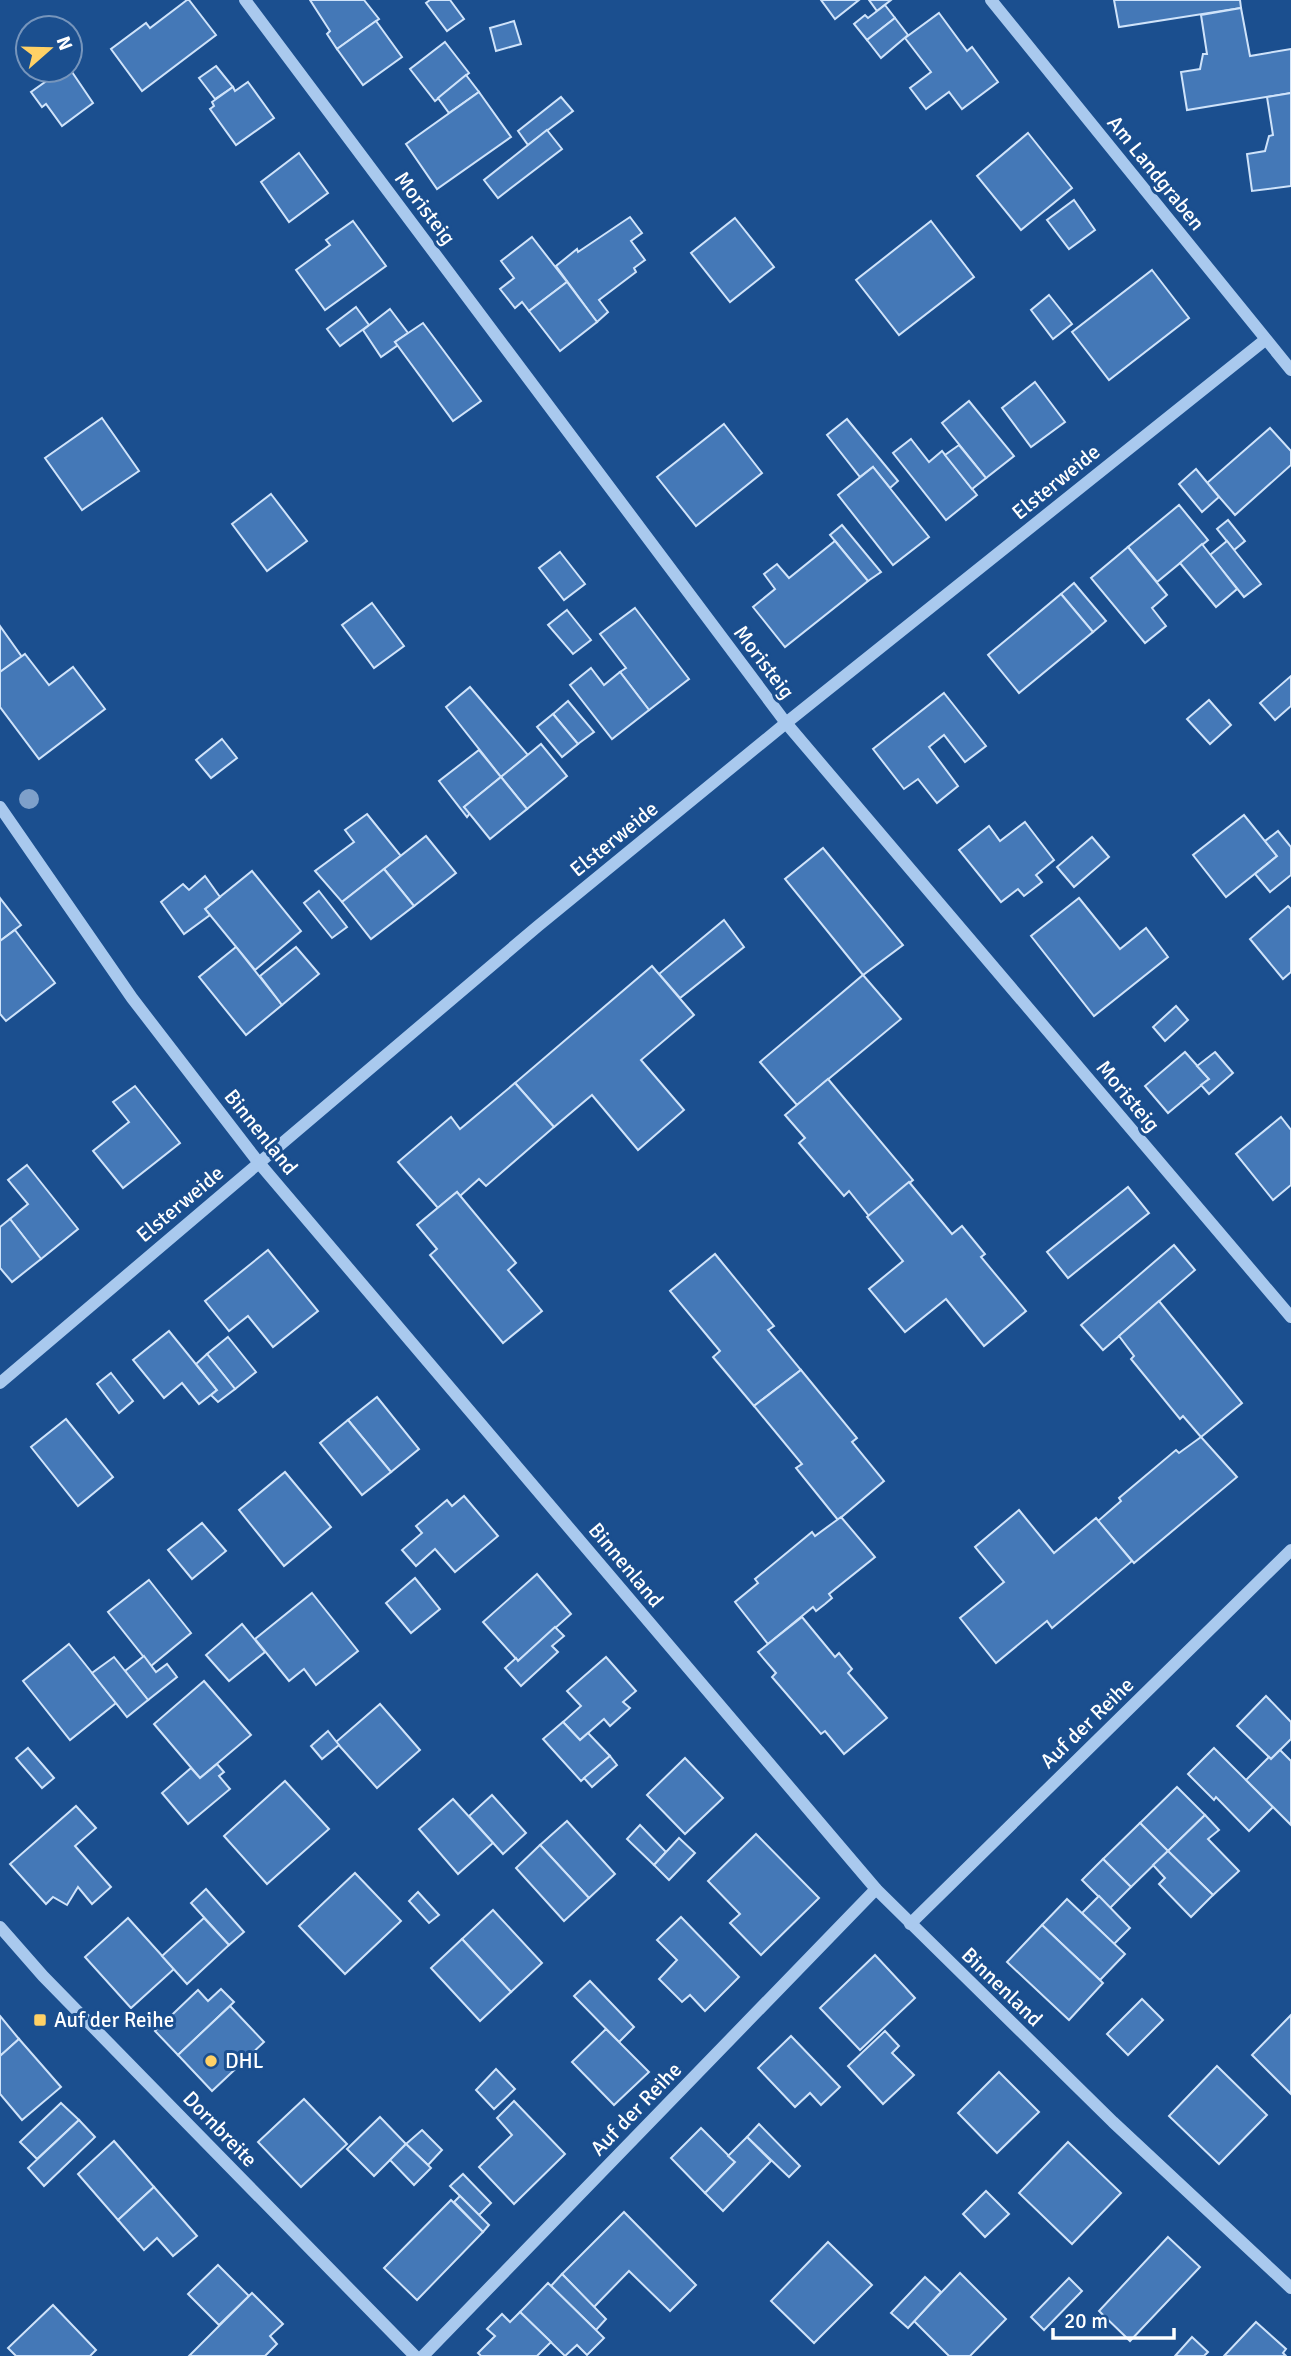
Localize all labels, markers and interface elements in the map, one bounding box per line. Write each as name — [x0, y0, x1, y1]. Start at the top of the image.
north arrow — [14, 14, 84, 84]
text: N — [50, 33, 78, 54]
street label: Am Landgraben — [1102, 110, 1210, 236]
street label: Moristeig — [389, 166, 461, 250]
street label: Elsterweide — [1007, 439, 1105, 525]
street label: Moristeig — [728, 620, 800, 704]
street label: Elsterweide — [565, 796, 663, 882]
street label: Moristeig — [1091, 1055, 1165, 1137]
street label: Binnenland — [219, 1084, 303, 1180]
street label: Elsterweide — [131, 1160, 229, 1248]
street label: Binnenland — [583, 1517, 669, 1613]
street label: Auf der Reihe — [1035, 1672, 1139, 1774]
street label: Binnenland — [956, 1942, 1048, 2032]
place label: Auf der Reihe — [54, 2007, 174, 2033]
marker: Auf der Reihe — [32, 2012, 48, 2028]
place label: DHL — [225, 2048, 264, 2074]
marker: DHL — [203, 2053, 219, 2069]
street label: Auf der Reihe — [585, 2057, 687, 2161]
street label: Dornbreite — [177, 2085, 263, 2173]
scale bar — [1053, 2296, 1174, 2340]
text: 20 m — [1064, 2308, 1108, 2334]

